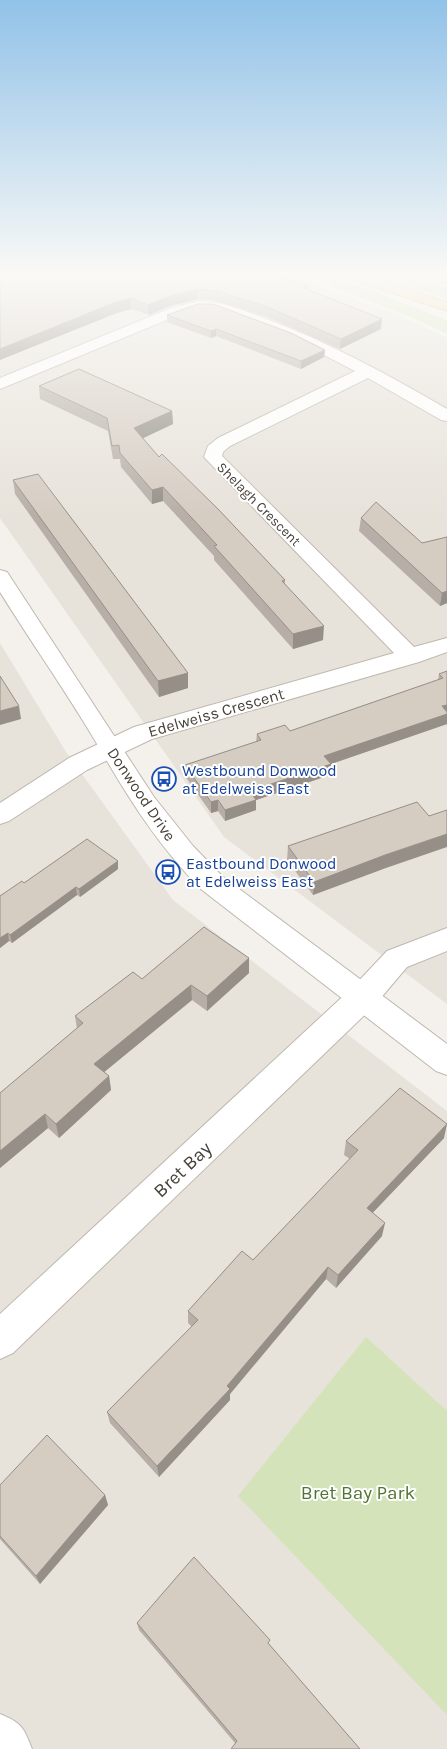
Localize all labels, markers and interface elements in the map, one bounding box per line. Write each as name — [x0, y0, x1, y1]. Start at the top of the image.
street label: Shelagh Crescent — [213, 459, 304, 550]
street label: Edelweiss Crescent — [146, 684, 286, 741]
street label: Donwood Drive — [103, 744, 180, 845]
place label: Westbound Donwood at Edelweiss East — [182, 761, 337, 798]
bus stop icon: Westbound Donwood at Edelweiss East — [151, 766, 177, 792]
place label: Eastbound Donwood at Edelweiss East — [186, 854, 337, 891]
bus stop icon: Eastbound Donwood at Edelweiss East — [155, 859, 181, 885]
street label: Bret Bay — [149, 1137, 216, 1202]
park label: Bret Bay Park — [301, 1482, 415, 1504]

